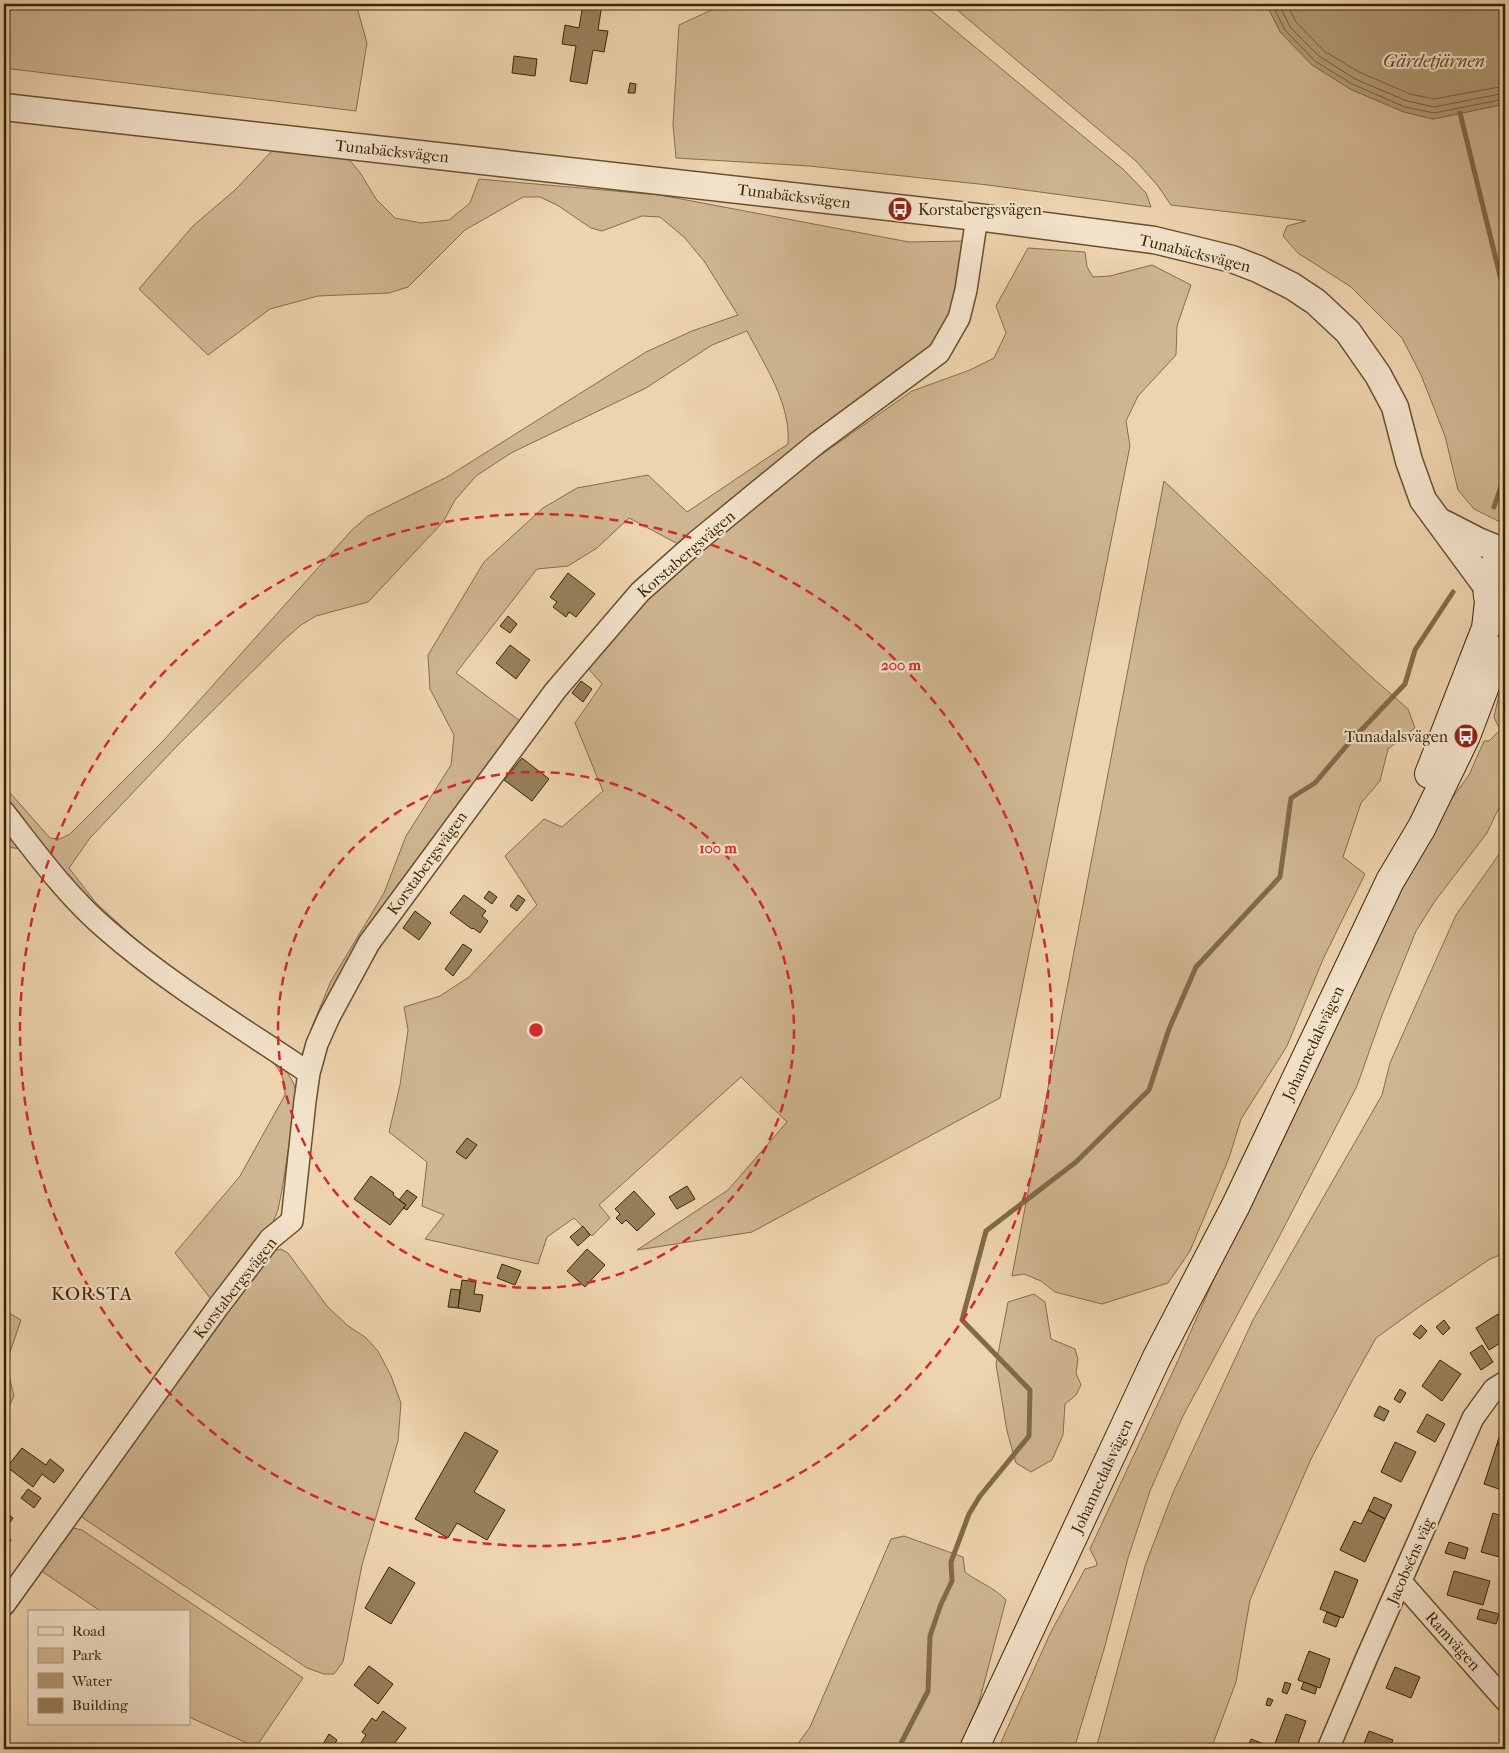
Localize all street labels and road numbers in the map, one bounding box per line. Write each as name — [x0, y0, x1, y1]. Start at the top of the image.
street label: Tunabäcksvägen — [334, 136, 450, 166]
street label: Tunabäcksvägen — [736, 180, 852, 212]
street label: Tunabäcksvägen — [1137, 230, 1253, 276]
street label: Korstabergsvägen — [633, 506, 739, 602]
street label: Korstabergsvägen — [383, 807, 471, 919]
street label: Johannedalsvägen — [1277, 982, 1348, 1105]
street label: Korstabergsvägen — [189, 1233, 281, 1343]
street label: Johannedalsvägen — [1066, 1415, 1137, 1538]
street label: Jacobséns väg — [1382, 1514, 1438, 1609]
street label: Ramvägen — [1421, 1607, 1485, 1675]

